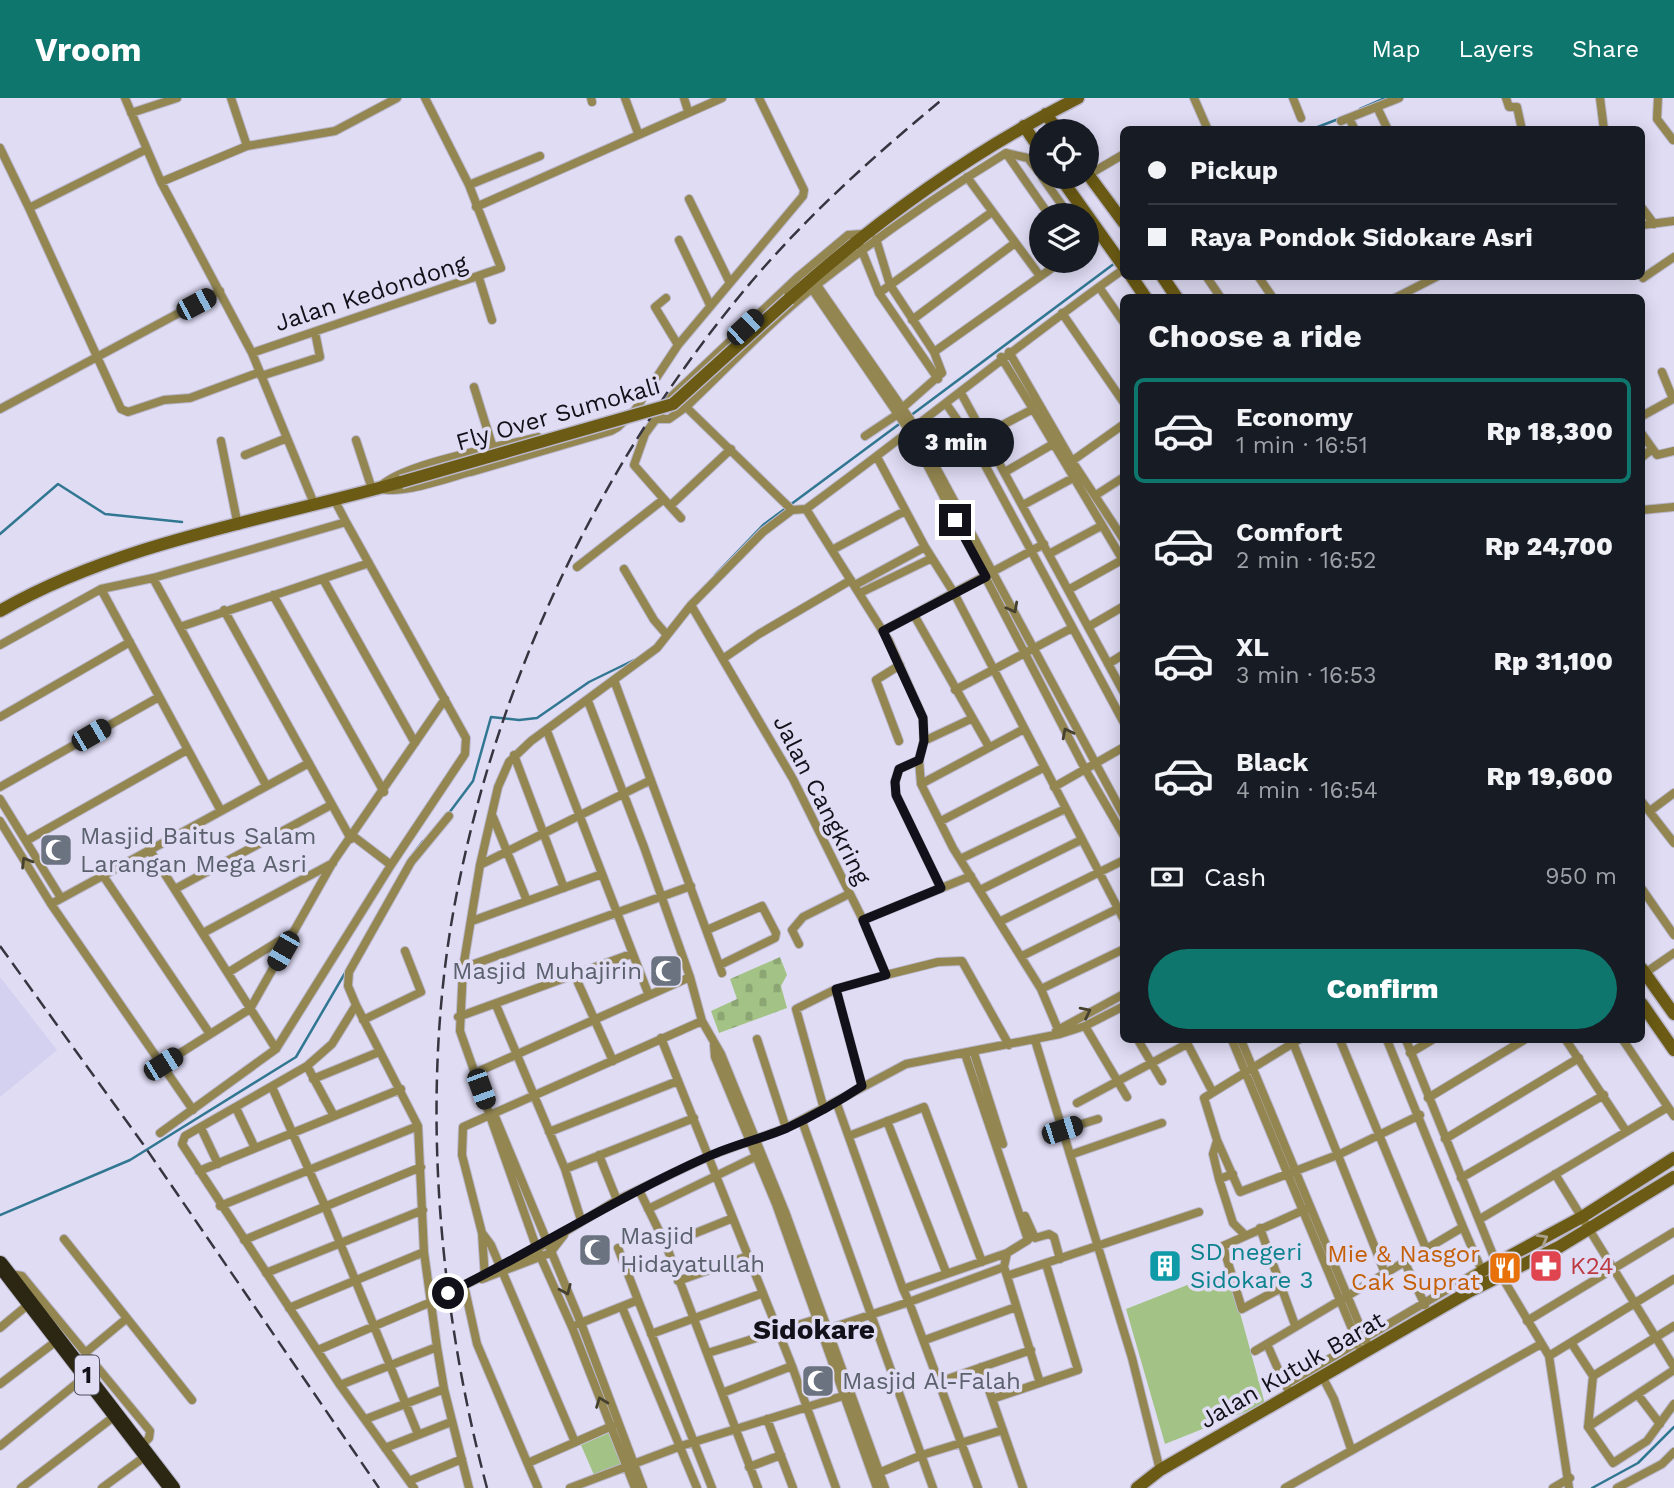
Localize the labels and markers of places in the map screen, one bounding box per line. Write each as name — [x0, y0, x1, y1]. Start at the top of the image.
place label: Masjid Baitus Salam Larangan Mega Asri — [80, 822, 316, 878]
mosque icon: Masjid Baitus Salam Larangan Mega Asri — [37, 831, 75, 869]
mosque icon: Masjid Muhajirin — [647, 952, 685, 990]
place label: Masjid Muhajirin — [452, 957, 642, 985]
place label: Masjid Hidayatullah — [620, 1222, 765, 1278]
mosque icon: Masjid Hidayatullah — [576, 1231, 614, 1269]
place label: SD negeri Sidokare 3 — [1190, 1238, 1313, 1294]
place label: Mie & Nasgor Cak Suprat — [1327, 1240, 1480, 1296]
building icon: SD negeri Sidokare 3 — [1146, 1247, 1184, 1285]
pharmacy icon: K24 — [1527, 1247, 1565, 1285]
restaurant icon: Mie & Nasgor Cak Suprat — [1486, 1249, 1524, 1287]
place label: K24 — [1570, 1252, 1614, 1280]
mosque icon: Masjid Al-Falah — [799, 1362, 837, 1400]
place label: Masjid Al-Falah — [842, 1367, 1021, 1395]

